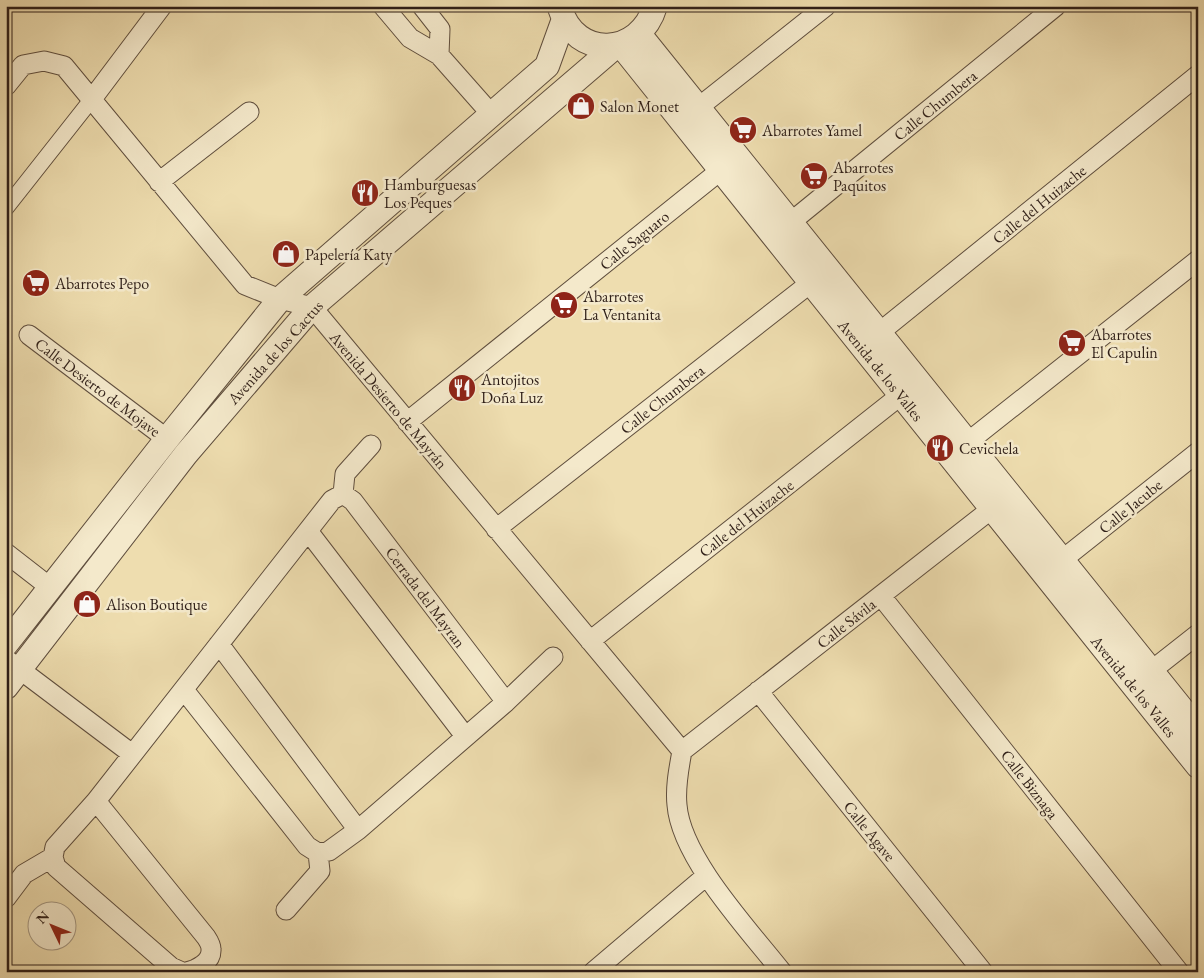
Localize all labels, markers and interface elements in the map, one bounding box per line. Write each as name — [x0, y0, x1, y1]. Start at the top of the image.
street label: Calle Chumbera — [889, 65, 982, 146]
shop icon: Salon Monet — [566, 91, 596, 121]
place label: Salon Monet — [600, 96, 679, 117]
supermarket icon: Abarrotes Yamel — [728, 115, 758, 145]
place label: Abarrotes Yamel — [761, 120, 862, 141]
place label: Abarrotes Paquitos — [832, 157, 893, 196]
street label: Calle del Huizache — [988, 160, 1091, 249]
supermarket icon: Abarrotes Paquitos — [799, 161, 829, 191]
place label: Hamburguesas Los Peques — [384, 174, 476, 213]
restaurant icon: Hamburguesas Los Peques — [350, 178, 380, 208]
street label: Calle Saguaro — [595, 206, 674, 275]
shop icon: Papelería Katy — [271, 239, 301, 269]
place label: Papelería Katy — [305, 244, 393, 265]
supermarket icon: Abarrotes Pepo — [21, 268, 51, 298]
place label: Abarrotes Pepo — [54, 273, 149, 294]
place label: Abarrotes La Ventanita — [582, 286, 662, 325]
supermarket icon: Abarrotes La Ventanita — [549, 290, 579, 320]
street label: Avenida de los Cactus — [222, 296, 328, 410]
street label: Avenida de los Valles — [832, 314, 928, 426]
place label: Abarrotes El Capulin — [1090, 324, 1158, 363]
street label: Avenida Desierto de Mayrán — [324, 327, 453, 474]
supermarket icon: Abarrotes El Capulin — [1057, 328, 1087, 358]
street label: Calle Desierto de Mojave — [31, 333, 165, 442]
street label: Calle Chumbera — [616, 359, 709, 439]
place label: Antojitos Doña Luz — [480, 369, 543, 408]
restaurant icon: Antojitos Doña Luz — [447, 373, 477, 403]
restaurant icon: Cevichela — [925, 433, 955, 463]
place label: Cevichela — [959, 438, 1019, 459]
street label: Calle Jacube — [1094, 474, 1167, 539]
street label: Calle del Huizache — [695, 475, 798, 562]
street label: Cerrada del Mayran — [381, 543, 471, 652]
shop icon: Alison Boutique — [72, 589, 102, 619]
street label: Calle Sávila — [812, 593, 881, 653]
place label: Alison Boutique — [105, 594, 207, 615]
street label: Avenida de los Valles — [1085, 630, 1181, 742]
street label: Calle Biznaga — [996, 745, 1064, 824]
street label: Calle Agave — [839, 797, 900, 866]
north arrow — [28, 900, 78, 950]
text: N — [32, 906, 53, 927]

